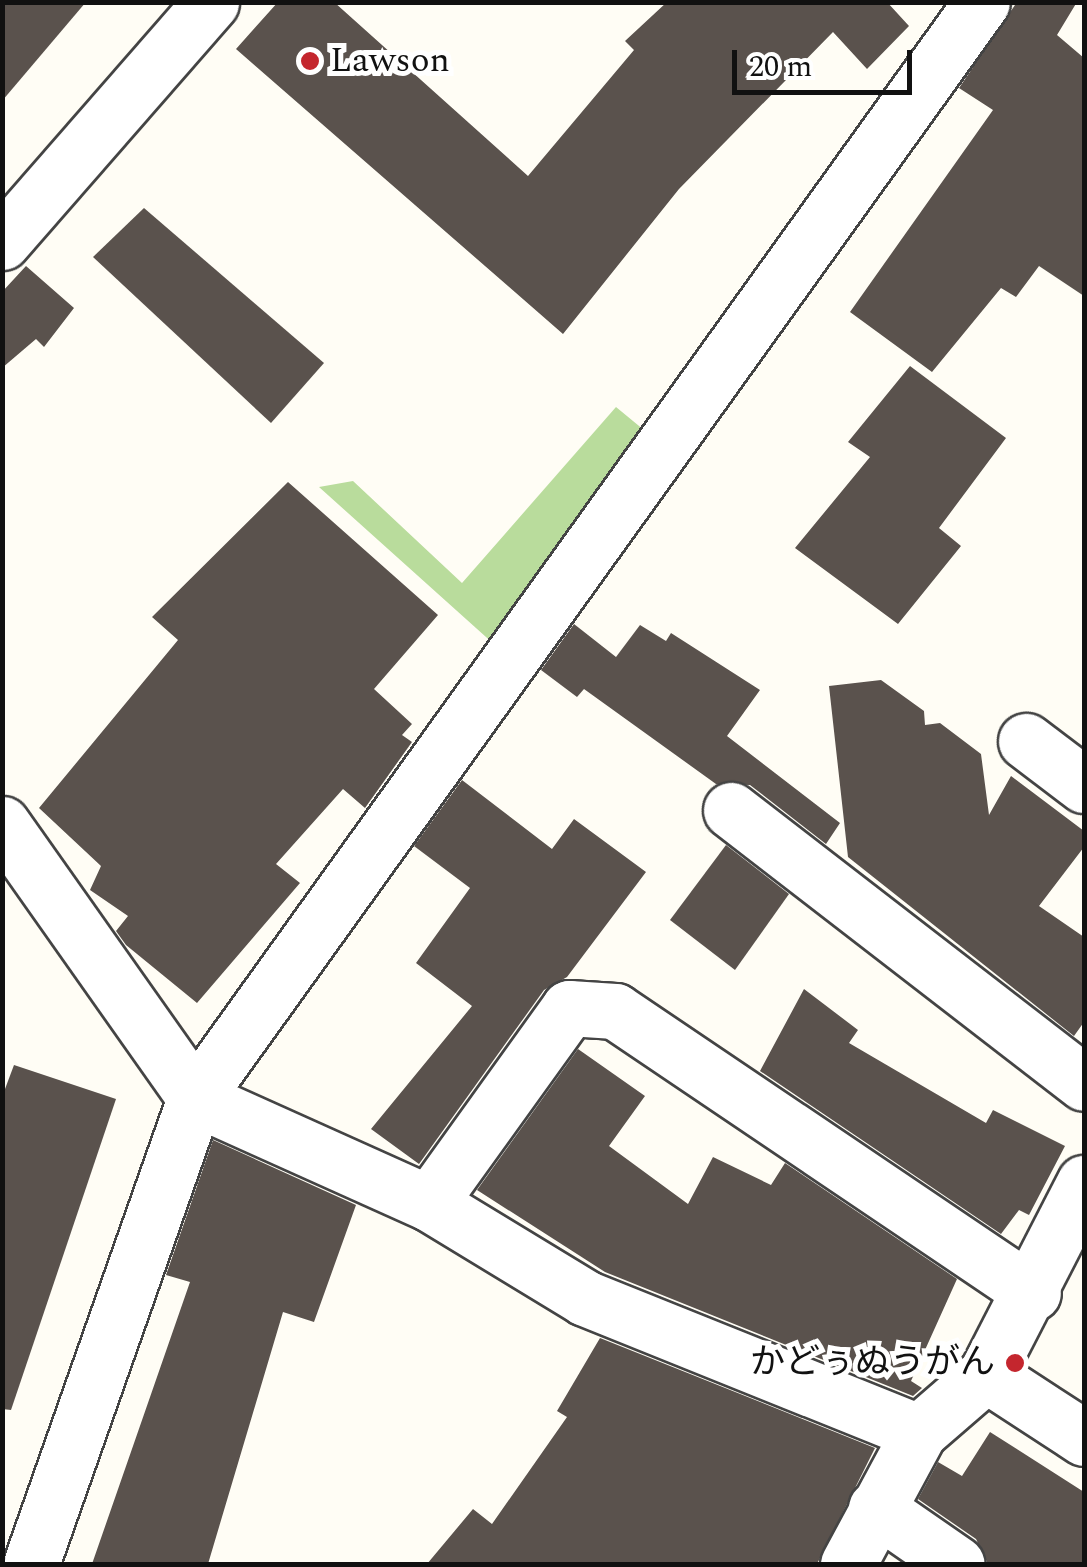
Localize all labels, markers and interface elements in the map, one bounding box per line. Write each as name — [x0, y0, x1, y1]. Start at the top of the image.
scale bar — [737, 30, 917, 92]
place label: Lawson — [330, 40, 450, 82]
text: 20 m — [749, 44, 812, 90]
marker: Lawson — [299, 50, 321, 72]
place label: かどぅぬうがん — [750, 1342, 995, 1384]
marker: かどぅぬうがん — [1004, 1352, 1026, 1374]

